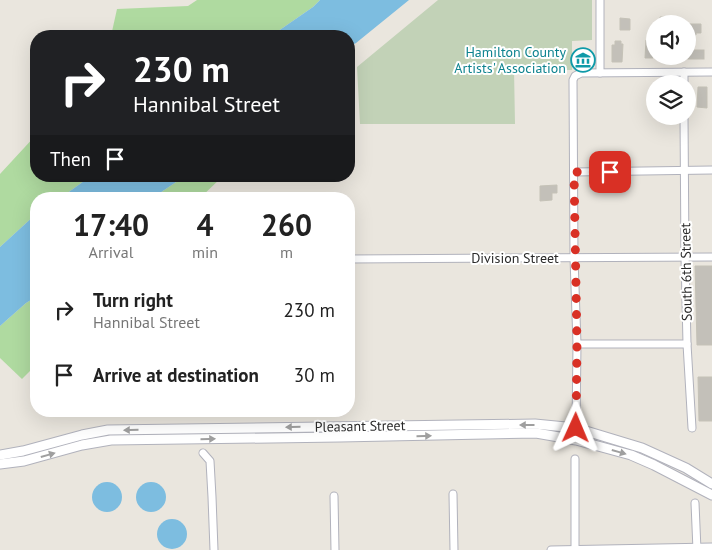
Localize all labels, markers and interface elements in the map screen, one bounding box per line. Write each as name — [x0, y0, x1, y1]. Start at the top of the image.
map controls — [646, 15, 696, 125]
button: sound — [646, 15, 696, 65]
place label: Hamilton County Artists' Association — [454, 43, 566, 77]
text: 230 m — [133, 46, 230, 92]
museum icon: Hamilton County Artists' Association — [570, 47, 596, 73]
icon: right — [50, 50, 115, 115]
button: layers — [646, 75, 696, 125]
text: Hannibal Street — [133, 90, 280, 118]
icon: arrive — [101, 145, 129, 173]
text: Then — [50, 147, 91, 171]
pin — [589, 151, 631, 193]
icon: arrive — [596, 158, 624, 186]
text: 17:40 — [73, 205, 149, 244]
text: 4 — [197, 205, 214, 244]
text: 260 — [261, 205, 312, 244]
street label: South 6th Street — [676, 223, 696, 321]
text: Arrival — [89, 242, 133, 262]
text: min — [192, 242, 218, 262]
text: m — [280, 242, 293, 262]
street label: Division Street — [471, 249, 559, 267]
text: Turn right — [93, 288, 173, 312]
icon: right — [50, 296, 78, 324]
text: 230 m — [283, 298, 335, 322]
text: Hannibal Street — [93, 312, 200, 332]
icon: arrive — [50, 361, 78, 389]
text: Arrive at destination — [93, 363, 259, 387]
text: 30 m — [294, 363, 335, 387]
position arrow — [549, 401, 601, 453]
street label: Pleasant Street — [314, 416, 406, 436]
one-way arrow — [519, 421, 535, 429]
one-way arrow — [285, 423, 301, 431]
one-way arrow — [122, 426, 138, 434]
one-way arrow — [416, 431, 432, 439]
one-way arrow — [201, 434, 217, 442]
one-way arrow — [612, 448, 627, 456]
one-way arrow — [40, 450, 55, 458]

